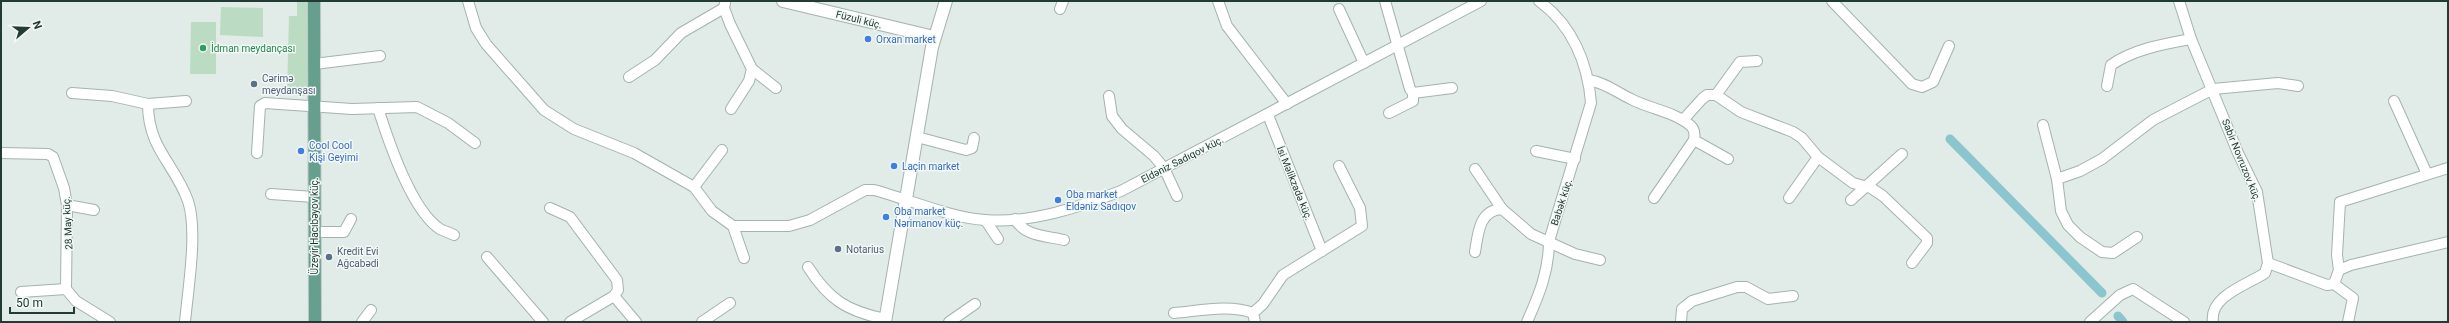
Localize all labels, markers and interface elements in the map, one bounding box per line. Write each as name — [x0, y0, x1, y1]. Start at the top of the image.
north arrow — [8, 8, 48, 48]
street label: Füzuli küç. — [835, 8, 883, 31]
text: N — [30, 19, 44, 31]
marker: Orxan market — [863, 34, 873, 44]
place label: Orxan market — [876, 34, 936, 45]
place label: İdman meydançası — [211, 42, 295, 54]
marker: İdman meydançası — [198, 43, 208, 53]
place label: Cərimə meydanşası — [262, 73, 316, 96]
marker: Cərimə meydanşası — [249, 79, 259, 89]
street label: Sabir Novruzov küç. — [2220, 117, 2263, 203]
street label: Eldəniz Sadıqov küç. — [1139, 134, 1225, 185]
place label: Cool Cool Kişi Geyimi — [309, 140, 358, 163]
street label: İsi Məlikzadə küç. — [1275, 144, 1315, 222]
marker: Cool Cool Kişi Geyimi — [296, 146, 306, 156]
marker: Laçin market — [889, 161, 899, 171]
place label: Laçin market — [902, 161, 960, 172]
street label: Babək küç. — [1549, 177, 1574, 227]
street label: Üzeyir Hacıbəyov küç. — [308, 178, 320, 274]
place label: Oba market Eldəniz Sadıqov — [1066, 189, 1136, 212]
marker: Oba market Eldəniz Sadıqov — [1053, 195, 1063, 205]
street label: 28 May küç. — [61, 196, 74, 250]
place label: Oba market Nərimanov küç. — [894, 206, 963, 229]
marker: Oba market Nərimanov küç. — [881, 212, 891, 222]
marker: Notarius — [833, 244, 843, 254]
place label: Notarius — [846, 244, 884, 255]
place label: Kredit Evi Ağcabədi — [337, 246, 379, 269]
marker: Kredit Evi Ağcabədi — [324, 252, 334, 262]
scale bar — [10, 289, 74, 315]
text: 50 m — [16, 296, 43, 310]

